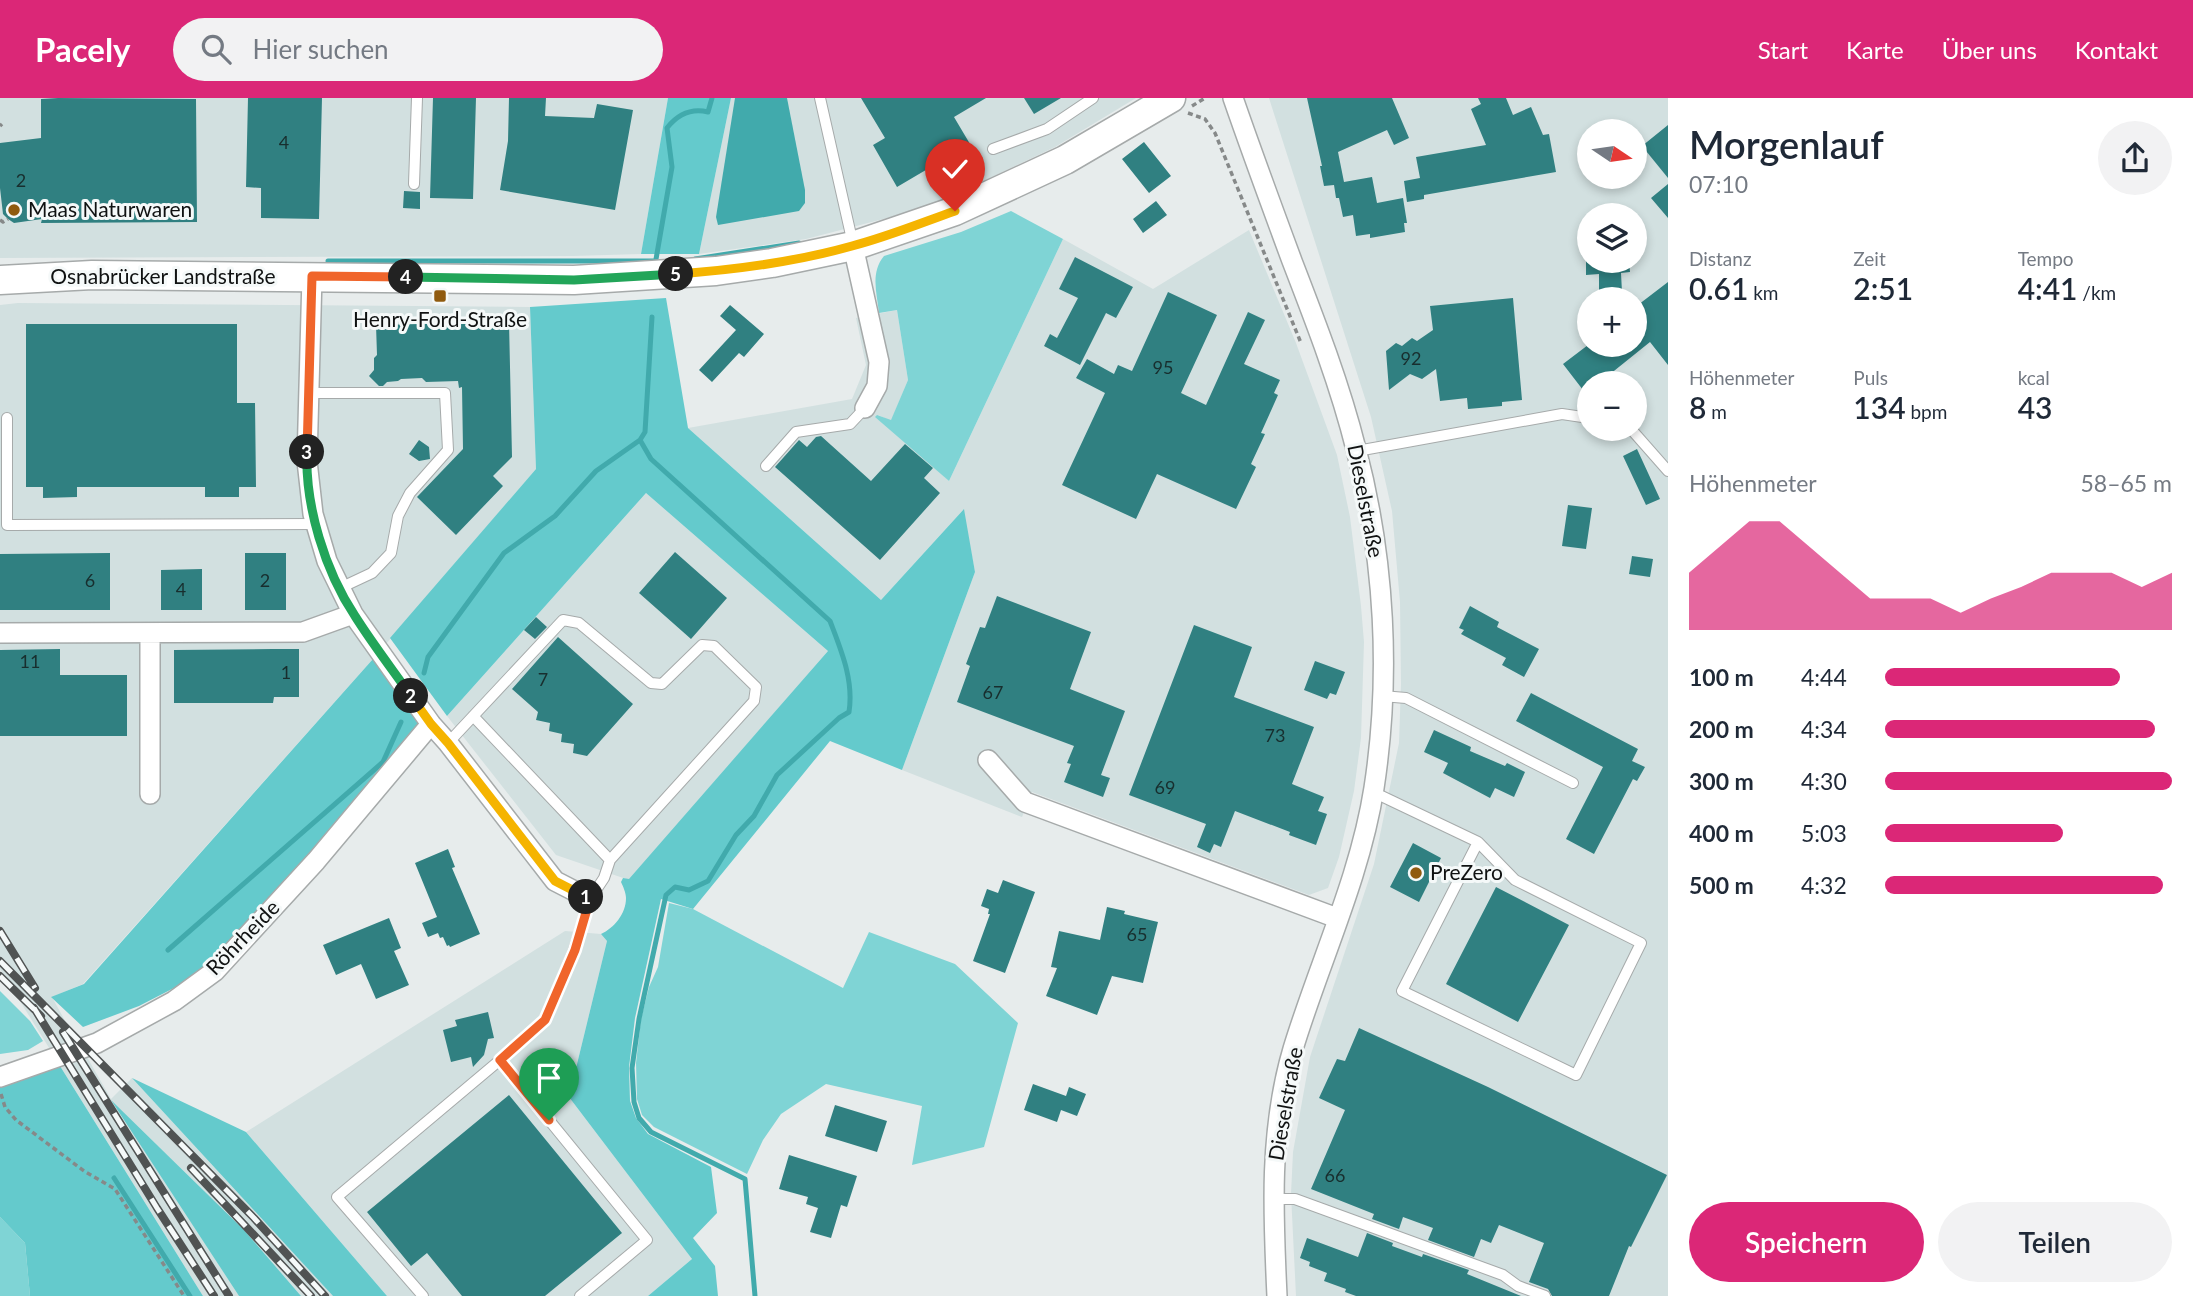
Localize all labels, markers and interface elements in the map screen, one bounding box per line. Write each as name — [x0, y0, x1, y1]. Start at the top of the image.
search box — [173, 18, 663, 81]
text: Pacely — [35, 29, 131, 69]
icon: search — [197, 30, 235, 68]
text: Hier suchen — [253, 33, 389, 65]
text: Start — [1758, 35, 1808, 64]
text: Karte — [1846, 35, 1904, 64]
text: Über uns — [1942, 35, 2037, 64]
text: Kontakt — [2075, 35, 2158, 64]
north arrow — [1577, 119, 1647, 189]
map controls — [1577, 119, 1647, 441]
text: Morgenlauf — [1689, 121, 1884, 167]
button: share — [2098, 121, 2172, 195]
house number: 4 — [279, 131, 289, 153]
pin — [925, 139, 985, 211]
icon: check — [936, 150, 974, 188]
house number: 2 — [16, 169, 26, 191]
text: 07:10 — [1689, 170, 1748, 198]
place label: Maas Naturwaren — [28, 196, 192, 221]
marker: Maas Naturwaren — [6, 202, 22, 218]
button: layers — [1577, 203, 1647, 273]
text: Distanz — [1689, 247, 1752, 270]
text: Zeit — [1853, 247, 1886, 270]
text: Tempo — [2018, 247, 2074, 270]
pin: 5 — [658, 256, 694, 292]
pin: 4 — [388, 260, 424, 294]
text: 5 — [670, 262, 681, 285]
street label: Osnabrücker Landstraße — [50, 263, 276, 288]
text: 4 — [400, 265, 411, 288]
text: 0.61 — [1689, 270, 1748, 306]
text: 2:51 — [1853, 270, 1913, 306]
text: 4:41 — [2018, 270, 2077, 306]
text: km — [1748, 281, 1778, 304]
text: /km — [2077, 281, 2116, 304]
button: + — [1577, 287, 1647, 357]
marker: Henry-Ford-Straße — [432, 288, 448, 304]
place label: Henry-Ford-Straße — [353, 306, 527, 331]
house number: 92 — [1401, 347, 1421, 369]
house number: 95 — [1153, 356, 1173, 378]
text: Höhenmeter — [1689, 366, 1795, 389]
text: Puls — [1853, 366, 1888, 389]
text: kcal — [2018, 366, 2050, 389]
button: − — [1577, 371, 1647, 441]
text: 8 — [1689, 389, 1706, 425]
text: 134 — [1853, 389, 1906, 425]
text: 43 — [2018, 389, 2052, 425]
text: m — [1706, 400, 1727, 423]
text: bpm — [1906, 400, 1947, 423]
pin: 3 — [290, 434, 324, 470]
text: 3 — [301, 440, 312, 463]
street label: Dieselstraße — [1343, 442, 1390, 559]
text: Höhenmeter — [1689, 469, 1817, 497]
text: 58–65 m — [2080, 469, 2172, 497]
house number: 6 — [85, 569, 95, 591]
house number: 2 — [260, 569, 270, 591]
house number: 4 — [176, 578, 186, 600]
house number: 11 — [20, 650, 40, 672]
house number: 1 — [281, 661, 291, 683]
text: 100 m — [1689, 663, 1754, 691]
text: 4:44 — [1801, 663, 1847, 691]
house number: 7 — [538, 668, 548, 690]
pin: 2 — [394, 678, 428, 714]
house number: 67 — [983, 681, 1003, 703]
text: 2 — [405, 684, 416, 707]
text: 200 m — [1689, 715, 1754, 743]
text: 4:34 — [1801, 715, 1847, 743]
house number: 73 — [1265, 724, 1285, 746]
text: 300 m — [1689, 767, 1754, 795]
text: 4:30 — [1801, 767, 1847, 795]
house number: 69 — [1155, 776, 1175, 798]
text: 400 m — [1689, 819, 1754, 847]
text: 5:03 — [1801, 819, 1847, 847]
place label: PreZero — [1430, 859, 1503, 884]
marker: PreZero — [1408, 865, 1424, 881]
text: 500 m — [1689, 871, 1754, 899]
text: 4:32 — [1801, 871, 1847, 899]
pin: 1 — [568, 880, 604, 914]
text: 1 — [580, 885, 591, 908]
street label: Röhrheide — [200, 894, 284, 980]
house number: 65 — [1127, 923, 1147, 945]
street label: Dieselstraße — [1262, 1045, 1307, 1162]
pin — [519, 1048, 579, 1120]
icon: arrive — [530, 1059, 568, 1097]
house number: 66 — [1325, 1164, 1345, 1186]
button: Speichern — [1689, 1202, 1924, 1282]
button: Teilen — [1938, 1202, 2172, 1282]

